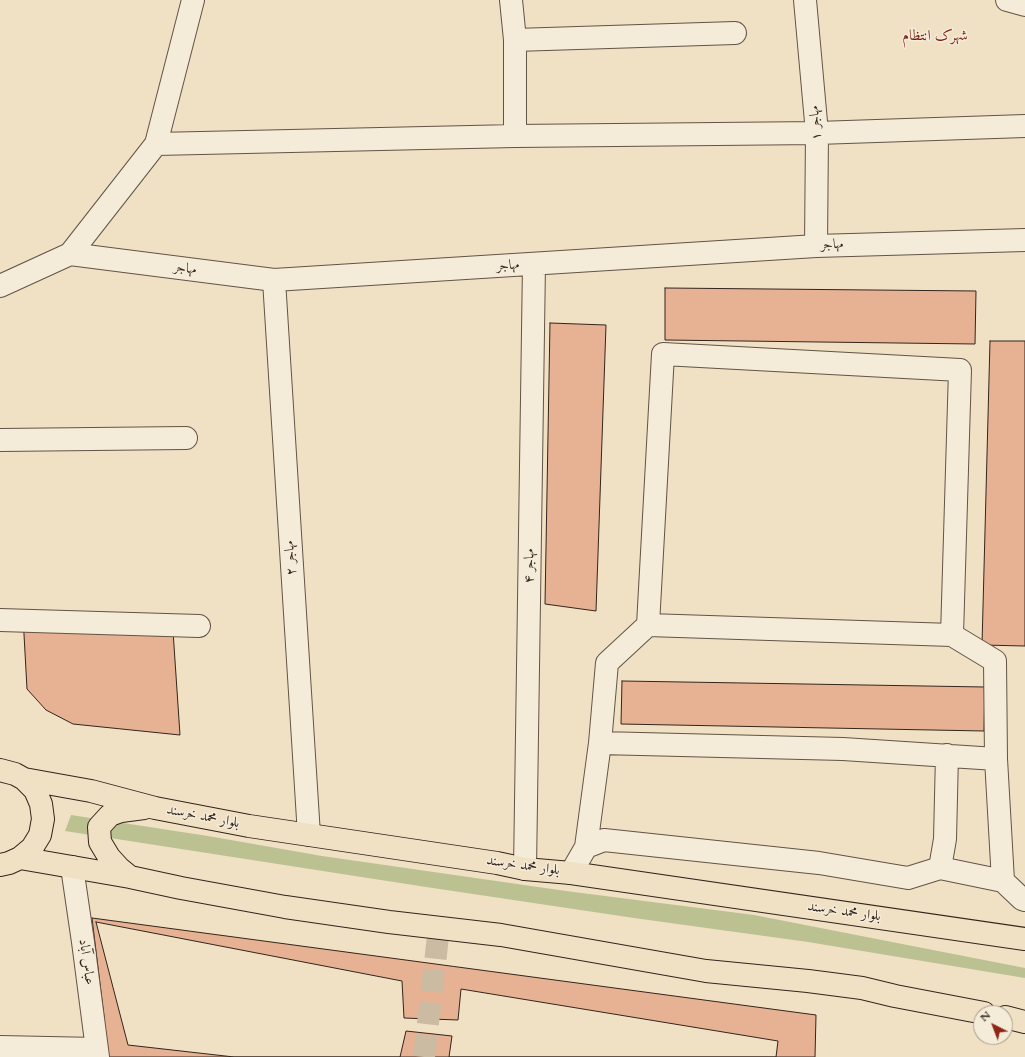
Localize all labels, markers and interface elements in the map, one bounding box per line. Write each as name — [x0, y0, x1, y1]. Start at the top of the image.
district label: شهرک انتظام — [902, 28, 968, 46]
street label: مهاجر ۱ — [806, 105, 826, 141]
street label: مهاجر — [820, 236, 844, 254]
street label: مهاجر — [496, 257, 520, 275]
street label: مهاجر — [173, 259, 197, 279]
street label: مهاجر ۲ — [281, 540, 301, 576]
street label: مهاجر ۴ — [521, 548, 539, 584]
street label: بلوار محمد خرسند — [165, 802, 241, 832]
street label: بلوار محمد خرسند — [485, 853, 561, 879]
street label: بلوار محمد خرسند — [806, 899, 882, 925]
street label: عباس آباد — [74, 938, 98, 986]
north arrow — [973, 1005, 1013, 1045]
text: N — [977, 1008, 994, 1025]

